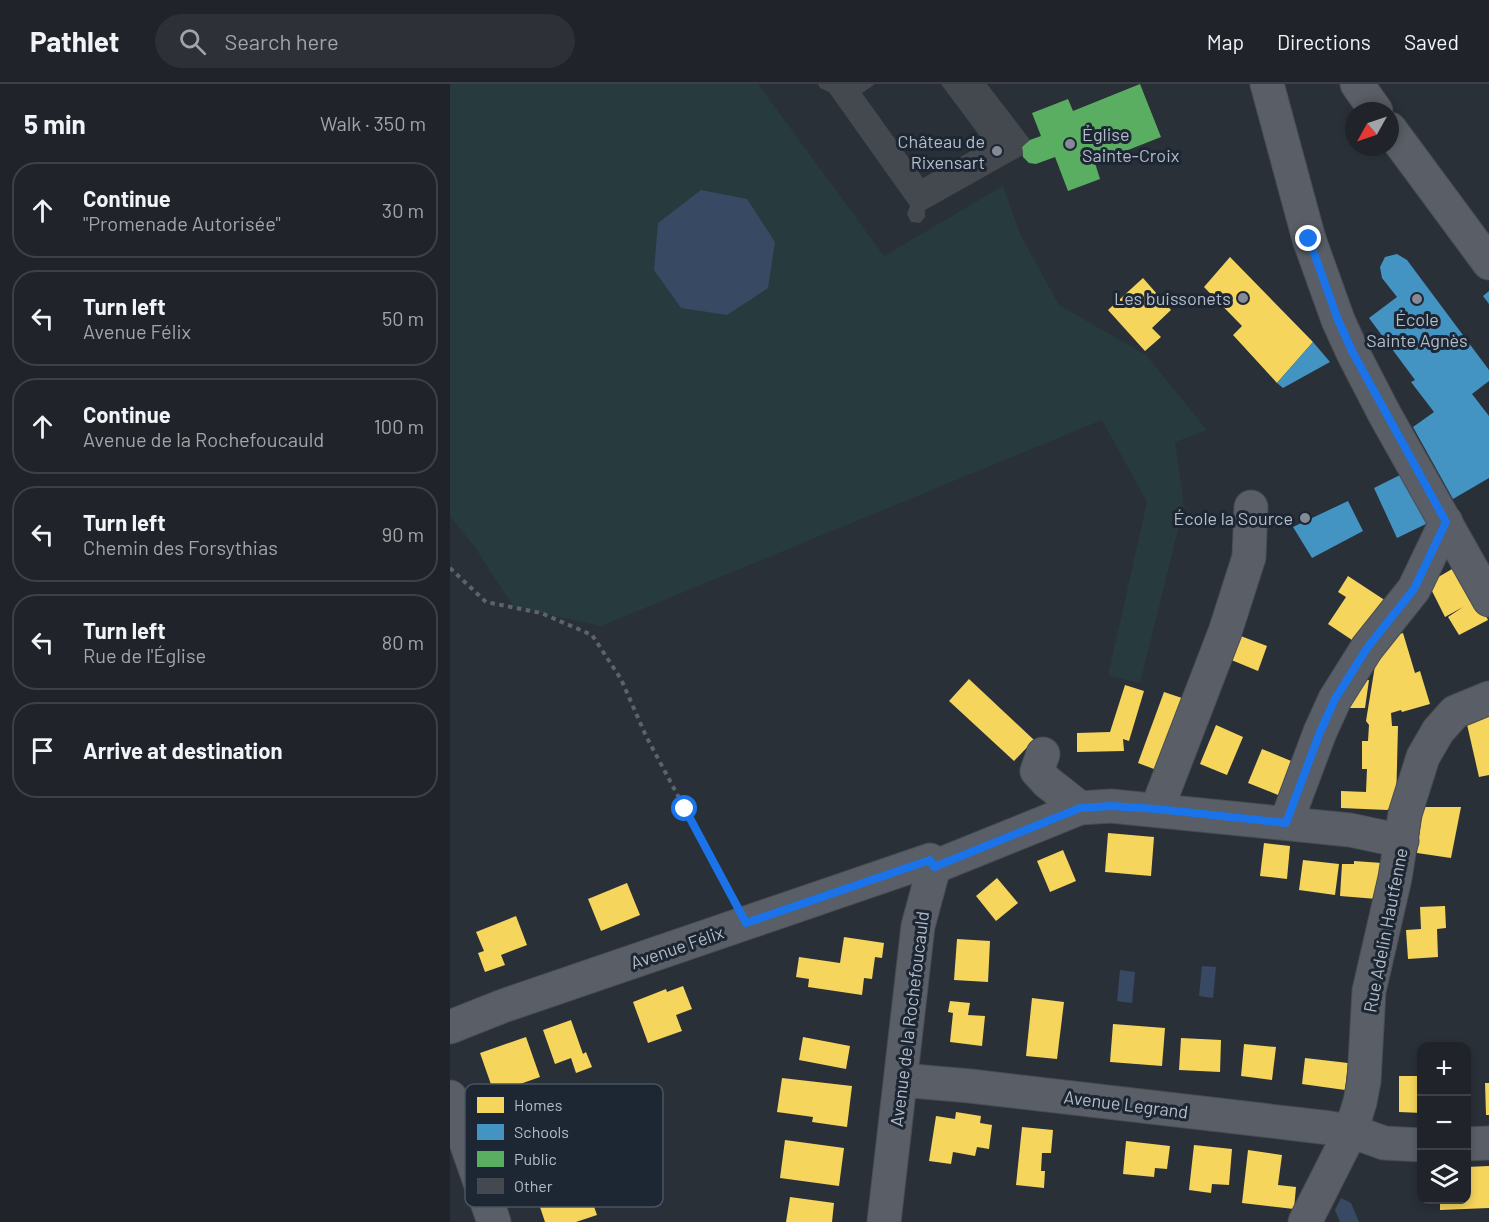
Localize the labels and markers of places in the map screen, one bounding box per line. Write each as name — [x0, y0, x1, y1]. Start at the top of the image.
place label: Église Sainte-Croix — [1082, 123, 1180, 166]
place label: Château de Rixensart — [898, 130, 985, 173]
marker: Église Sainte-Croix — [1063, 137, 1077, 151]
marker: Château de Rixensart — [990, 144, 1004, 158]
place label: Les buissonets — [1114, 287, 1231, 309]
marker: Les buissonets — [1236, 291, 1250, 305]
marker: École Sainte Agnès — [1410, 292, 1424, 306]
place label: École Sainte Agnès — [1366, 308, 1468, 351]
place label: École la Source — [1173, 507, 1293, 529]
marker: École la Source — [1298, 511, 1312, 525]

